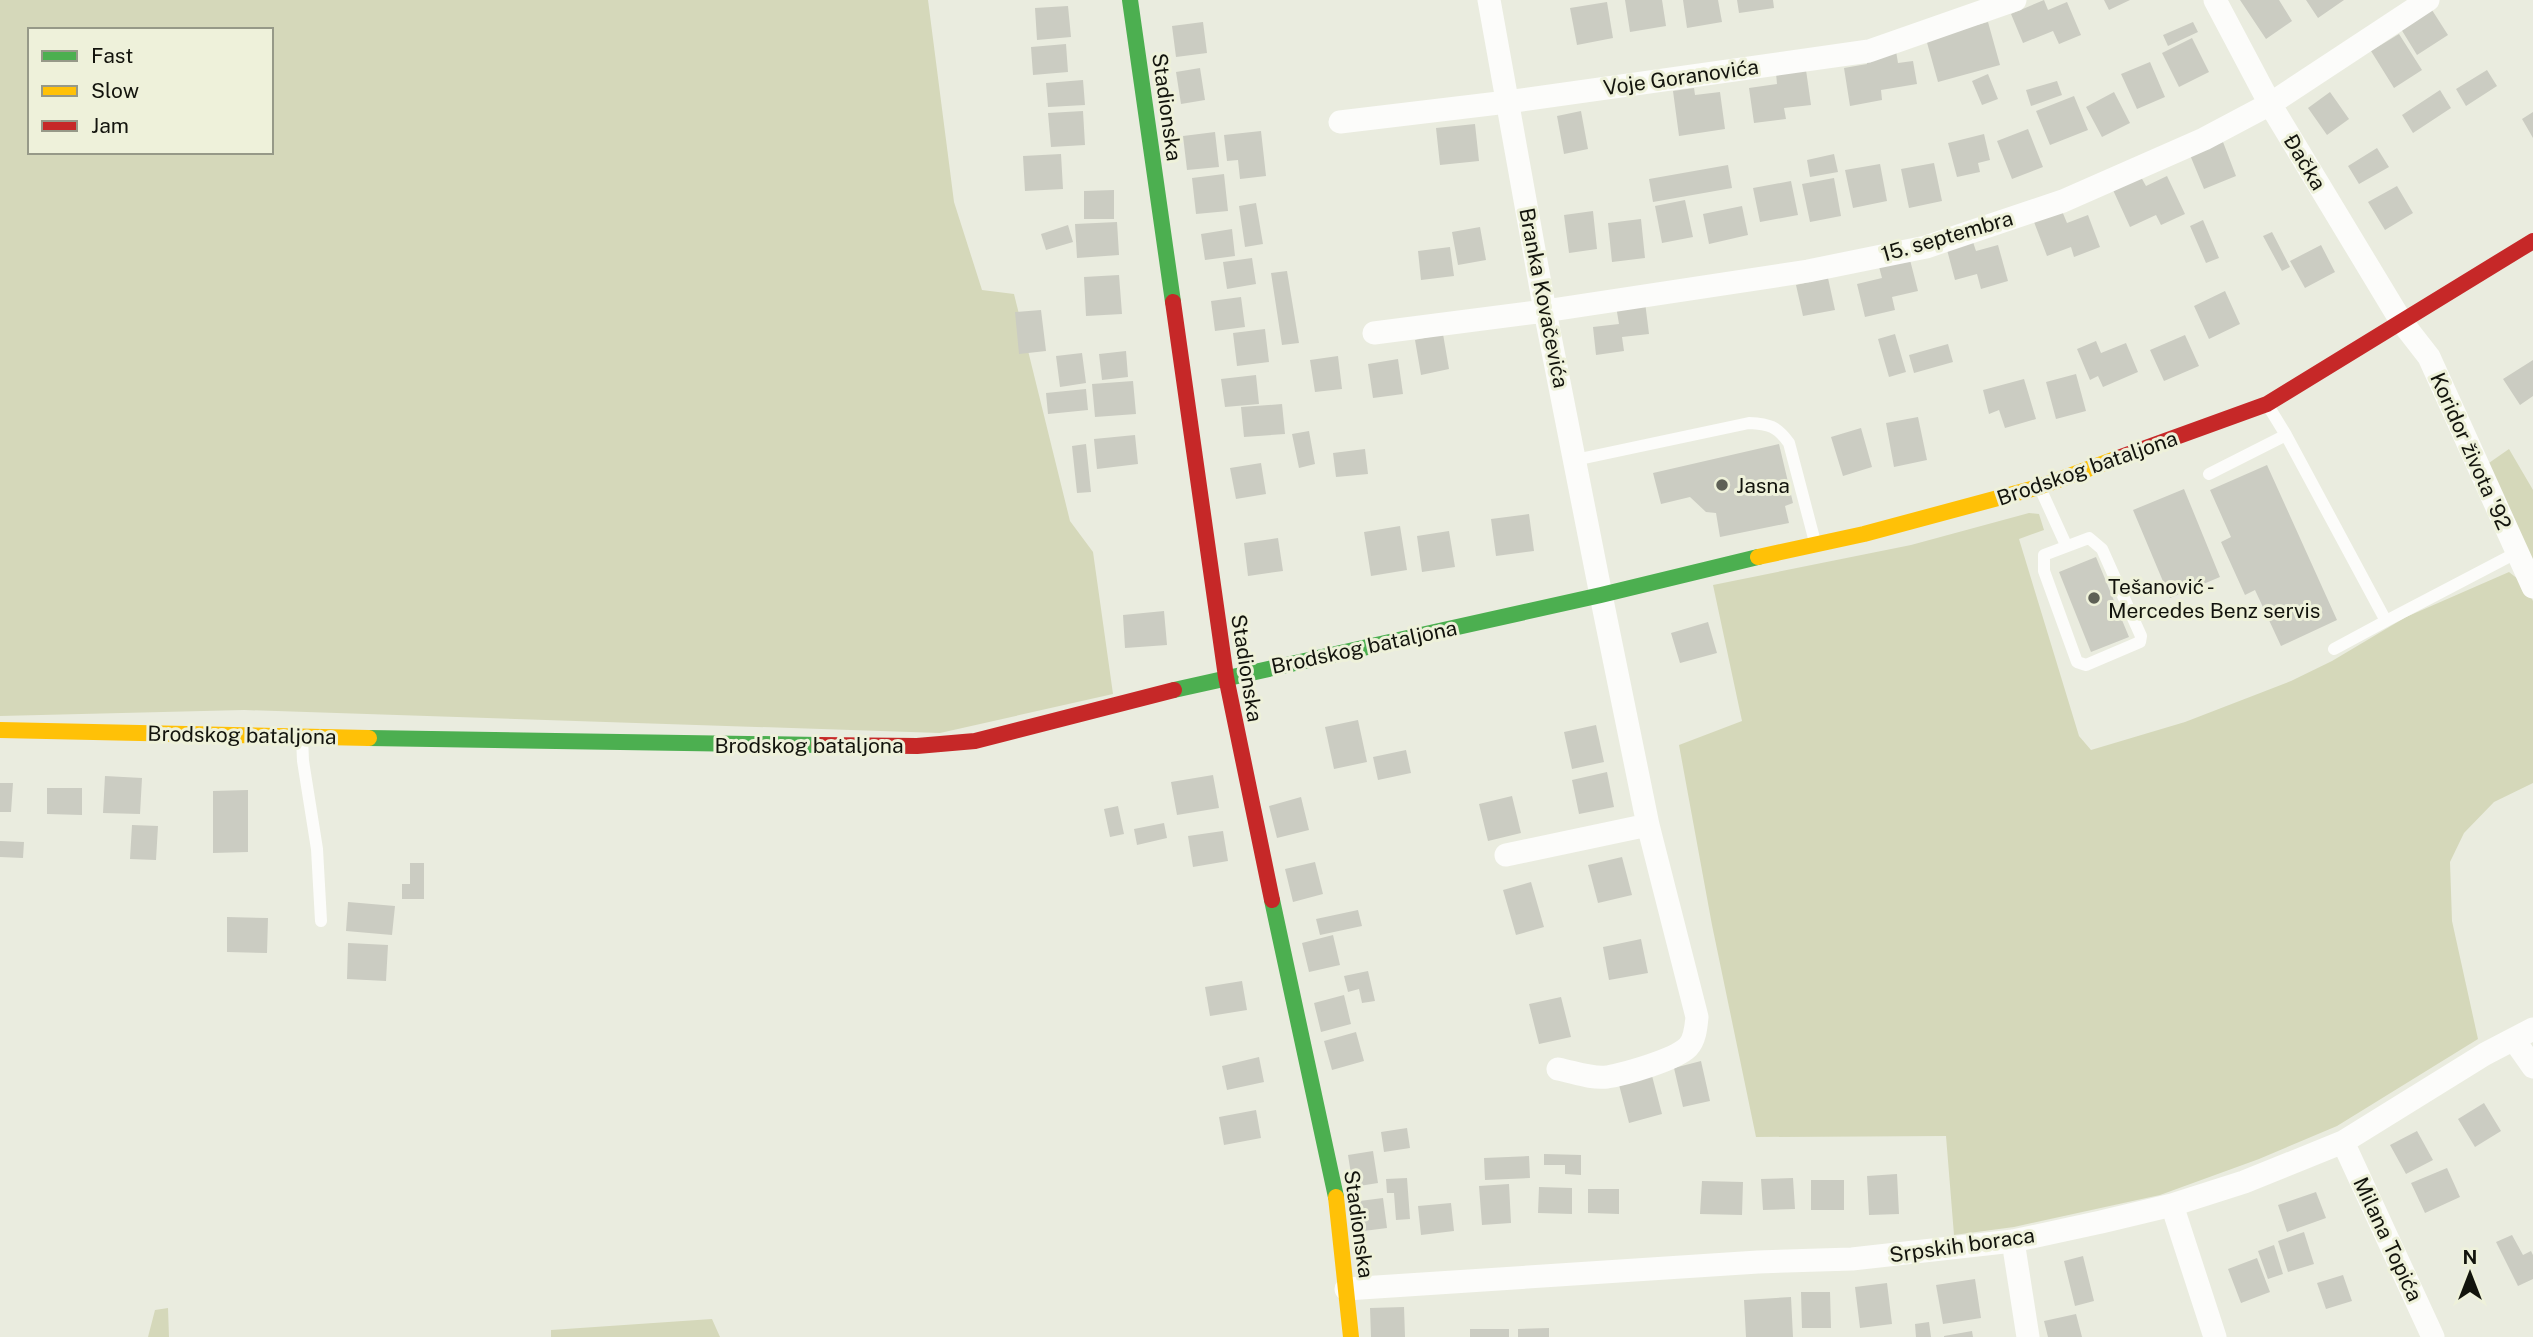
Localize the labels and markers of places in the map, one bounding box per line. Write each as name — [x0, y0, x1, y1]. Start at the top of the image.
place label: Jasna — [1736, 473, 1790, 498]
marker: Jasna — [1714, 477, 1730, 493]
place label: Tešanović - Mercedes Benz servis — [2108, 574, 2320, 623]
marker: Tešanović - Mercedes Benz servis — [2086, 590, 2102, 606]

